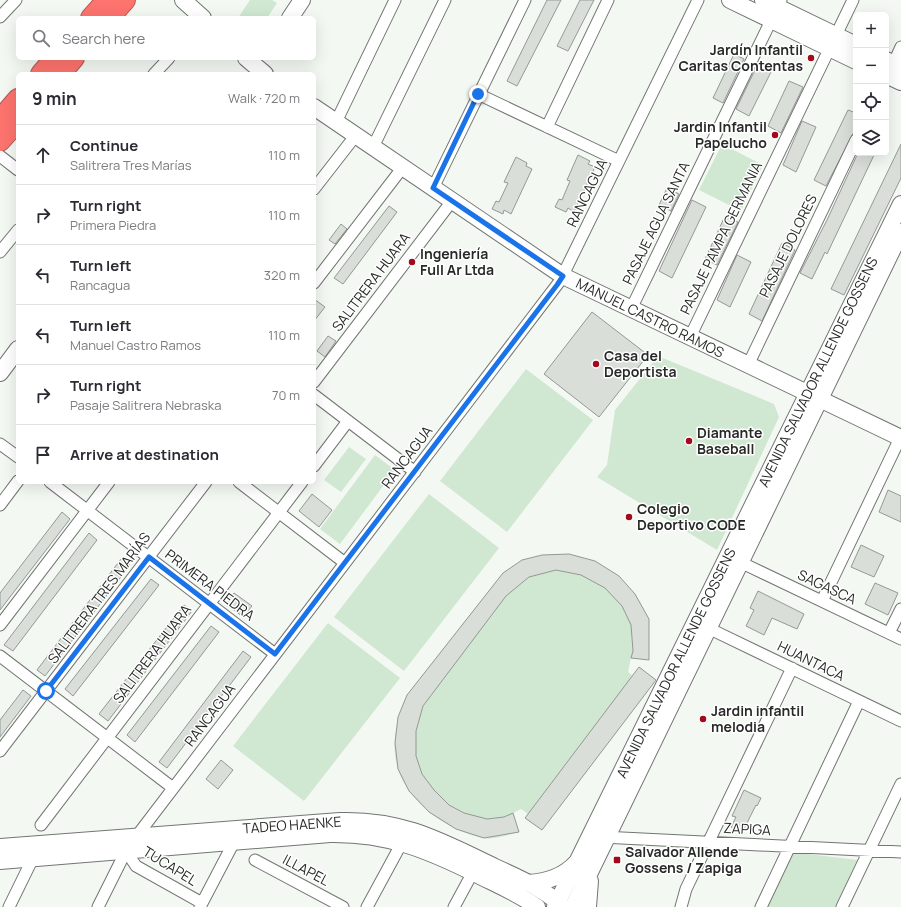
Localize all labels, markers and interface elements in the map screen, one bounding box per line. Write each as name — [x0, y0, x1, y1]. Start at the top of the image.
map controls — [853, 12, 889, 156]
button: + — [853, 12, 889, 48]
search box — [16, 16, 316, 60]
icon: search — [30, 27, 52, 49]
text: Search here — [62, 28, 145, 49]
place label: Jardín Infantil Caritas Contentas — [678, 40, 803, 75]
button: − — [853, 48, 889, 84]
marker: Jardín Infantil Caritas Contentas — [806, 53, 816, 63]
button: locate — [853, 84, 889, 120]
route end — [469, 85, 487, 103]
text: 9 min — [32, 87, 77, 110]
text: Walk · 720 m — [228, 89, 300, 107]
place label: Jardin Infantil Papelucho — [674, 117, 767, 152]
button: layers — [853, 120, 889, 156]
marker: Jardin Infantil Papelucho — [770, 130, 780, 140]
text: Continue — [70, 135, 138, 156]
icon: ahead — [32, 144, 54, 166]
text: 110 m — [268, 146, 300, 164]
street label: RANCAGUA — [562, 155, 611, 230]
text: Salitrera Tres Marías — [70, 156, 192, 174]
street label: PASAJE AGUA SANTA — [617, 158, 694, 287]
street label: PASAJE PAMPA GERMANIA — [675, 158, 766, 317]
street label: PASAJE DOLORES — [754, 191, 821, 301]
text: Turn right — [70, 195, 141, 216]
icon: right — [32, 204, 54, 226]
text: 110 m — [268, 206, 300, 224]
text: Primera Piedra — [70, 216, 156, 234]
street label: SALITRERA HUARA — [327, 228, 414, 335]
place label: Ingeniería Full Ar Ltda — [420, 244, 494, 279]
street label: AVENIDA SALVADOR ALLENDE GOSSENS — [753, 253, 882, 490]
text: Turn left — [70, 255, 132, 276]
marker: Ingeniería Full Ar Ltda — [407, 257, 417, 267]
icon: left — [32, 264, 54, 286]
text: 320 m — [264, 266, 300, 284]
street label: MANUEL CASTRO RAMOS — [573, 273, 728, 362]
text: Rancagua — [70, 276, 130, 294]
text: Turn left — [70, 315, 132, 336]
icon: left — [32, 324, 54, 346]
text: 110 m — [268, 326, 300, 344]
text: Manuel Castro Ramos — [70, 336, 201, 354]
place label: Casa del Deportista — [604, 346, 677, 381]
marker: Casa del Deportista — [591, 359, 601, 369]
text: Turn right — [70, 375, 141, 396]
icon: right — [32, 384, 54, 406]
text: 70 m — [272, 386, 300, 404]
text: Pasaje Salitrera Nebraska — [70, 396, 222, 414]
street label: RANCAGUA — [377, 421, 436, 492]
place label: Diamante Baseball — [697, 423, 762, 458]
marker: Diamante Baseball — [684, 436, 694, 446]
icon: arrive — [32, 444, 54, 466]
text: Arrive at destination — [70, 444, 219, 465]
place label: Colegio Deportivo CODE — [637, 499, 746, 534]
marker: Colegio Deportivo CODE — [624, 512, 634, 522]
street label: SALITRERA TRES MARÍAS — [43, 528, 154, 667]
street label: AVENIDA SALVADOR ALLENDE GOSSENS — [611, 544, 740, 781]
street label: PRIMERA PIEDRA — [162, 545, 259, 625]
street label: SAGASCA — [795, 565, 860, 608]
street label: SALITRERA HUARA — [108, 600, 195, 707]
street label: HUANTACA — [774, 636, 848, 685]
street label: RANCAGUA — [180, 679, 239, 750]
route start — [37, 682, 55, 700]
place label: Jardin infantil melodia — [711, 701, 804, 736]
marker: Jardin infantil melodia — [698, 714, 708, 724]
street label: TADEO HAENKE — [242, 812, 342, 837]
street label: ZAPIGA — [723, 818, 771, 839]
street label: TUCAPEL — [140, 842, 201, 890]
place label: Salvador Allende Gossens / Zapiga — [625, 842, 742, 877]
street label: ILLAPEL — [280, 849, 333, 890]
marker: Salvador Allende Gossens / Zapiga — [612, 855, 622, 865]

